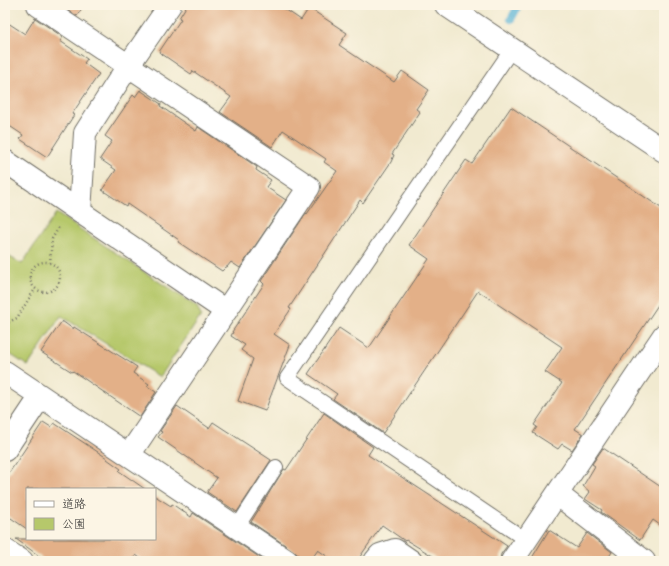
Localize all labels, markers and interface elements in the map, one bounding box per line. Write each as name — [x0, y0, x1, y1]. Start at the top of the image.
legend — [26, 488, 156, 540]
text: 道路 — [62, 494, 86, 512]
text: 公園 — [62, 514, 86, 532]

